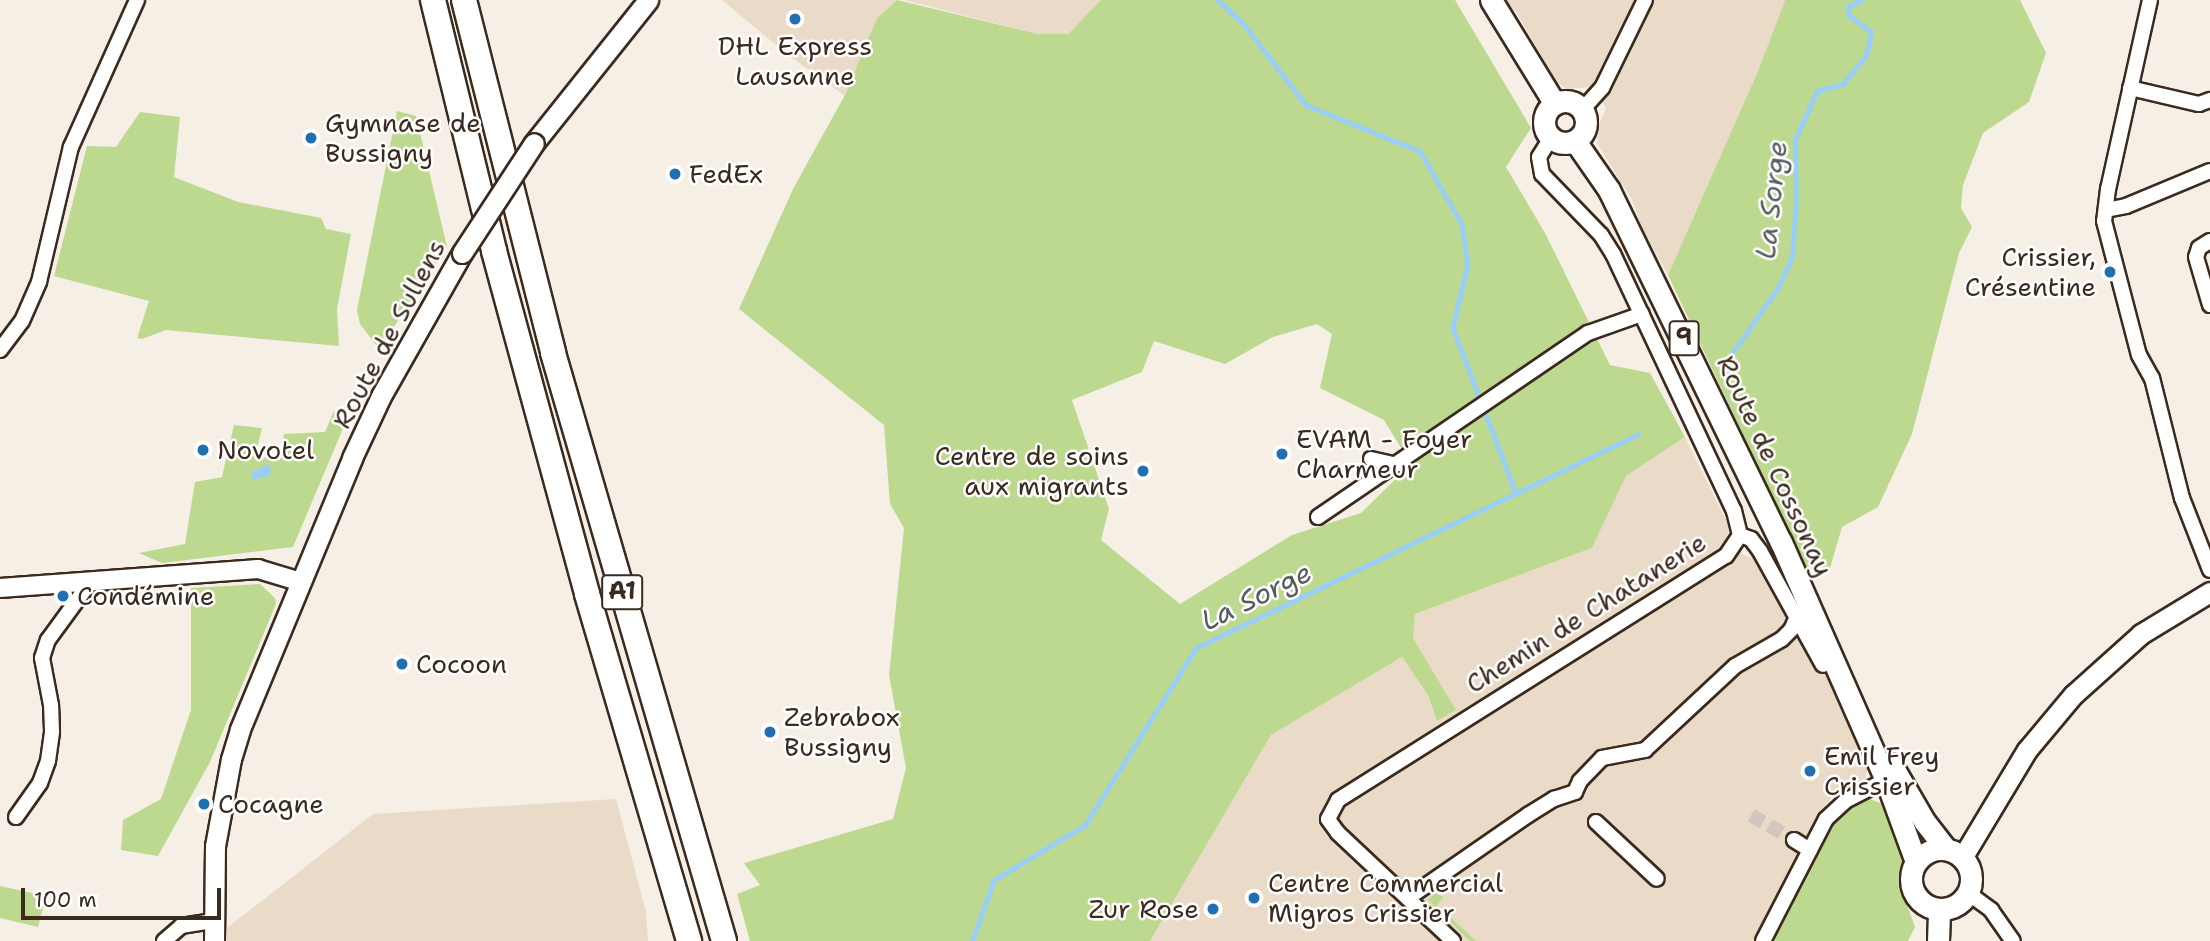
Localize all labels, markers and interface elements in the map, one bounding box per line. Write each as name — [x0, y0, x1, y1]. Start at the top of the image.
marker: DHL Express Lausanne — [787, 11, 803, 27]
place label: DHL Express Lausanne — [718, 30, 872, 92]
place label: Gymnase de Bussigny — [325, 107, 481, 168]
marker: Gymnase de Bussigny — [303, 130, 319, 146]
water label: La Sorge — [1748, 139, 1794, 261]
place label: FedEx — [689, 158, 763, 190]
marker: FedEx — [667, 166, 683, 182]
street label: Route de Sullens — [326, 234, 452, 434]
place label: Crissier, Crésentine — [1965, 241, 2096, 302]
marker: Crissier, Crésentine — [2102, 264, 2118, 280]
road number: 9 — [1668, 318, 1700, 358]
street label: Route de Cossonay — [1710, 351, 1840, 581]
place label: EVAM - Foyer Charmeur — [1296, 423, 1472, 485]
place label: Novotel — [217, 434, 314, 466]
place label: Centre de soins aux migrants — [935, 440, 1129, 502]
marker: Novotel — [195, 442, 211, 458]
marker: EVAM - Foyer Charmeur — [1274, 446, 1290, 462]
marker: Centre de soins aux migrants — [1135, 463, 1151, 479]
street label: Chemin de Chatanerie — [1460, 526, 1712, 700]
water label: La Sorge — [1195, 555, 1317, 637]
road number: A1 — [601, 572, 643, 612]
place label: Condémine — [77, 580, 214, 612]
marker: Condémine — [55, 588, 71, 604]
place label: Cocoon — [416, 648, 507, 680]
marker: Cocoon — [394, 656, 410, 672]
place label: Zebrabox Bussigny — [784, 701, 900, 762]
marker: Zebrabox Bussigny — [762, 724, 778, 740]
place label: Emil Frey Crissier — [1824, 740, 1939, 802]
marker: Emil Frey Crissier — [1802, 763, 1818, 779]
place label: Cocagne — [218, 788, 324, 820]
marker: Cocagne — [196, 796, 212, 812]
place label: Centre Commercial Migros Crissier — [1268, 867, 1503, 928]
scale bar — [24, 874, 224, 918]
text: 100 m — [34, 886, 97, 914]
marker: Centre Commercial Migros Crissier — [1246, 890, 1262, 906]
place label: Zur Rose — [1089, 893, 1199, 925]
marker: Zur Rose — [1205, 901, 1221, 917]

